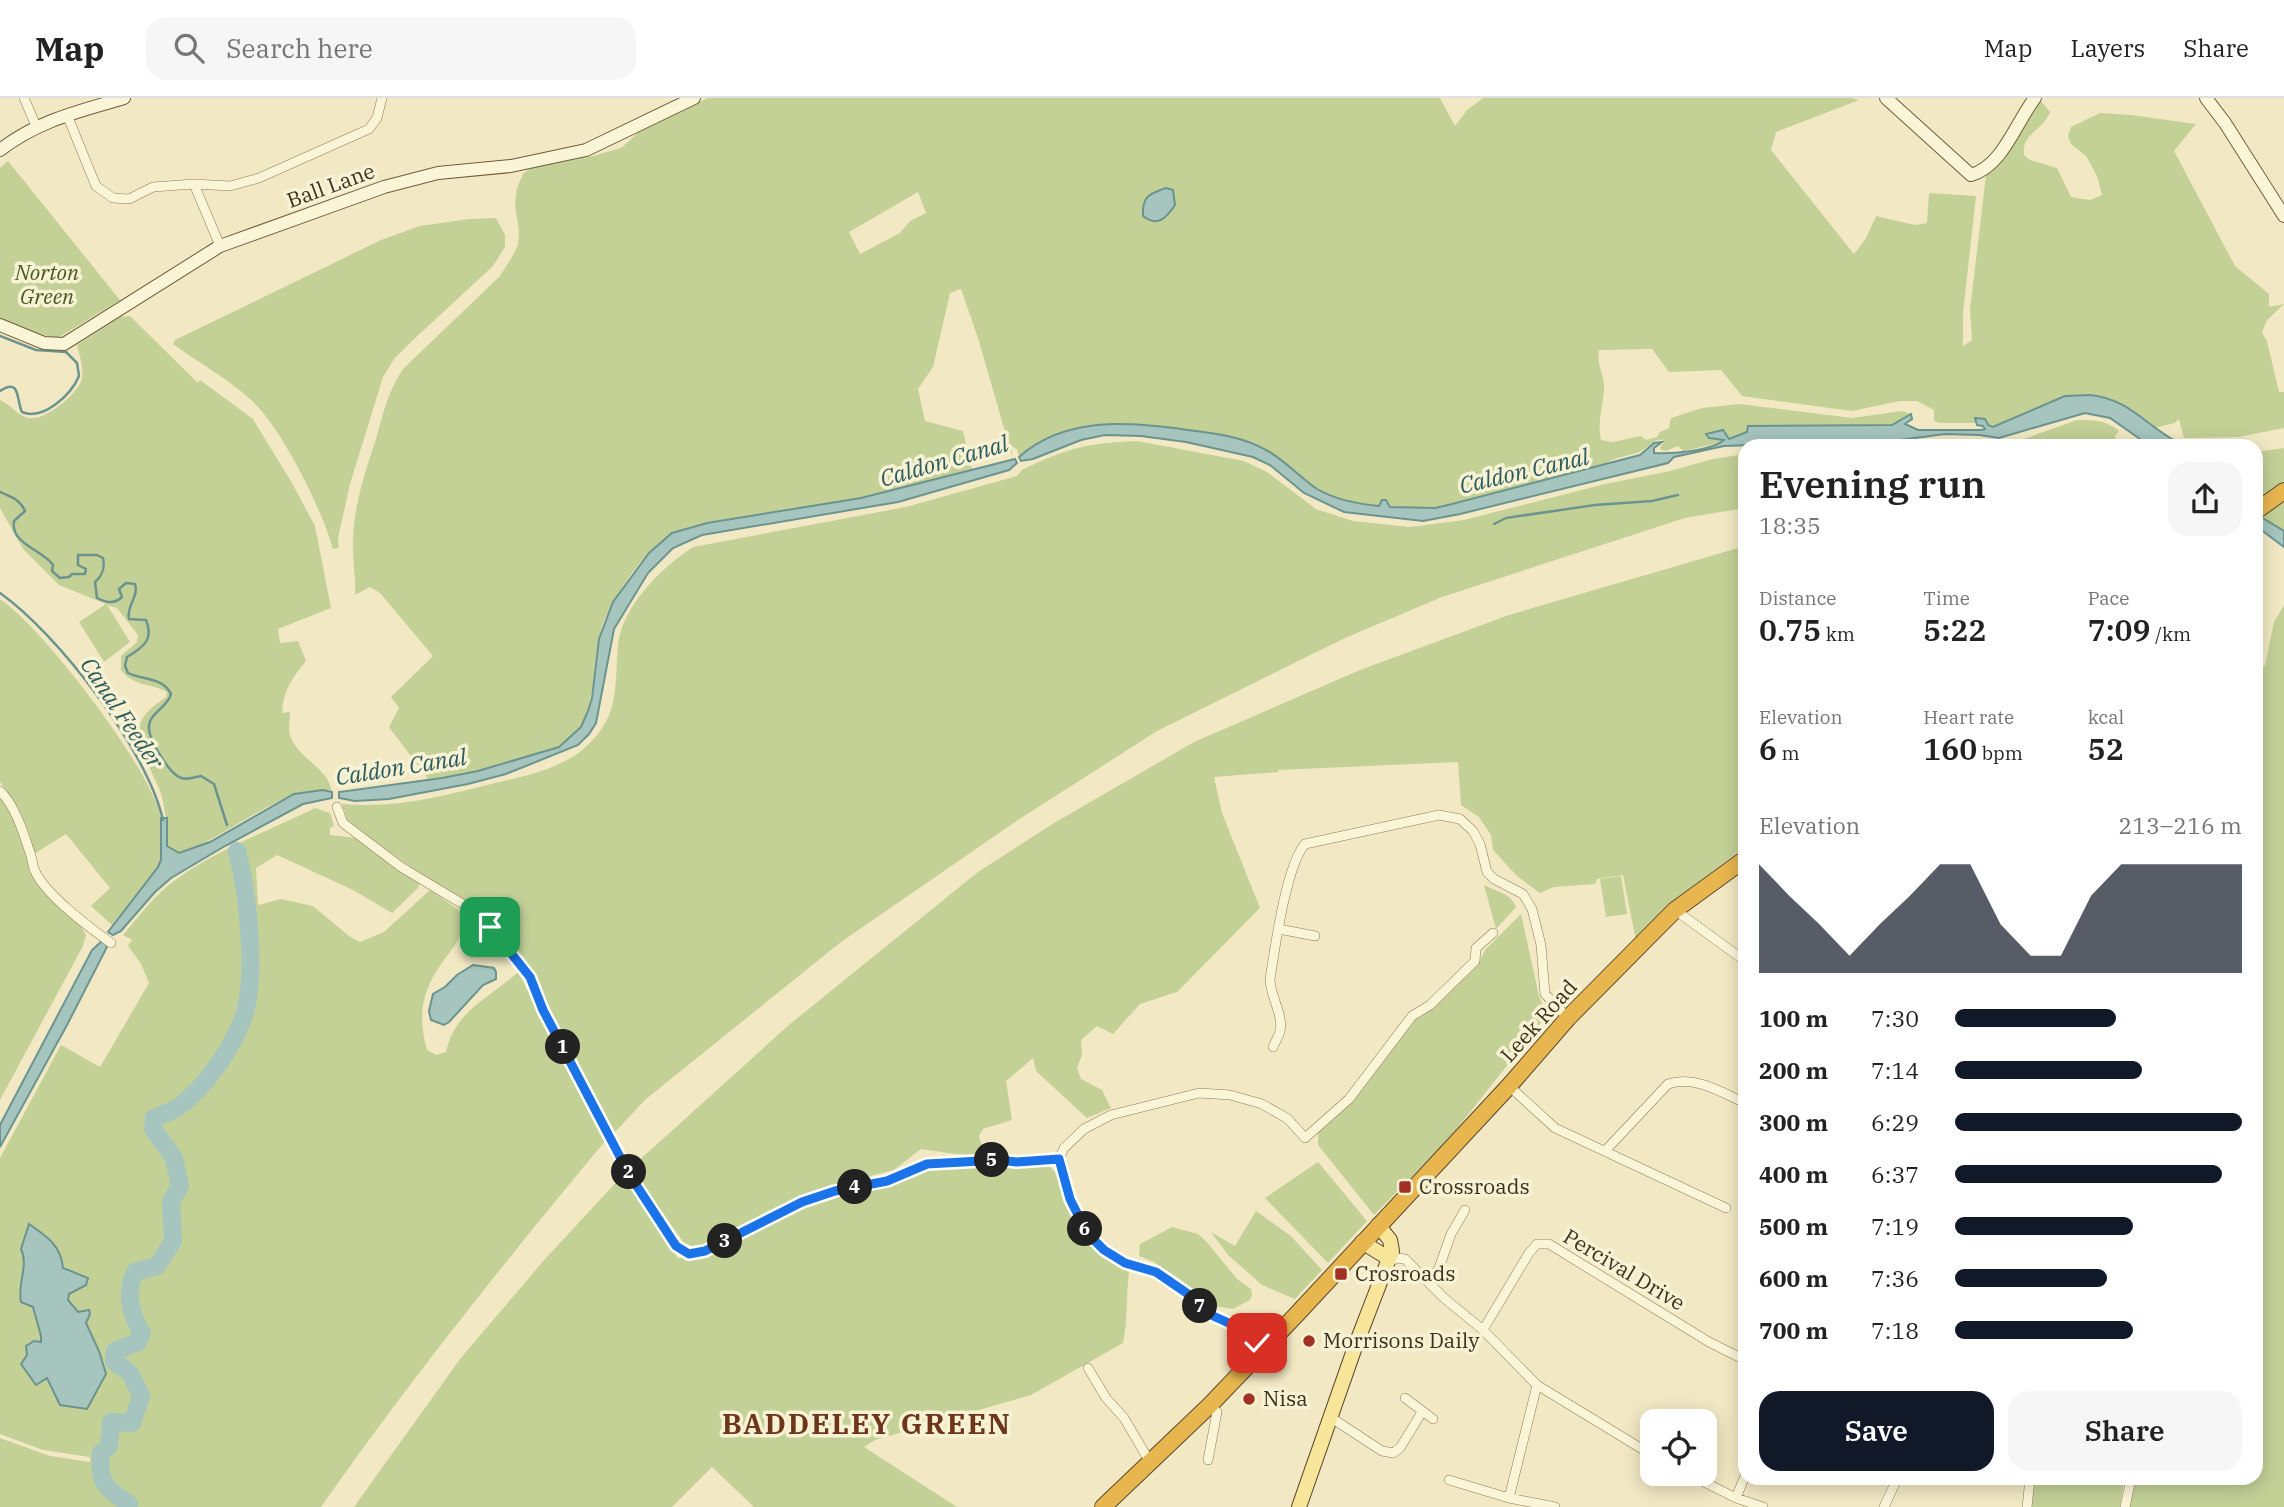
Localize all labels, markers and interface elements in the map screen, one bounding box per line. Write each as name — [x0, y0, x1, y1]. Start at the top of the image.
search box — [146, 17, 636, 80]
text: Map — [35, 27, 104, 70]
icon: search — [170, 29, 208, 67]
text: Search here — [226, 31, 373, 65]
text: Map — [1984, 32, 2032, 64]
text: Layers — [2070, 32, 2145, 64]
text: Share — [2183, 32, 2249, 64]
street label: Ball Lane — [283, 156, 378, 214]
park label: Norton Green — [14, 258, 79, 310]
water label: Caldon Canal — [876, 427, 1012, 493]
water label: Caldon Canal — [1456, 440, 1592, 499]
text: Evening run — [1759, 459, 1986, 508]
button: share — [2168, 462, 2242, 536]
text: 18:35 — [1759, 510, 1821, 540]
text: Distance — [1759, 586, 1837, 610]
text: Time — [1923, 586, 1970, 610]
text: Pace — [2088, 586, 2129, 610]
text: 0.75 — [1759, 610, 1821, 649]
text: 5:22 — [1923, 610, 1986, 649]
text: 7:09 — [2088, 610, 2151, 649]
text: km — [1821, 622, 1855, 646]
text: /km — [2151, 622, 2191, 646]
water label: Canal Feeder — [74, 651, 172, 775]
text: Elevation — [1759, 705, 1843, 729]
text: Heart rate — [1923, 705, 2014, 729]
text: kcal — [2088, 705, 2124, 729]
text: 6 — [1759, 729, 1777, 768]
text: 160 — [1923, 729, 1977, 768]
text: 52 — [2088, 729, 2124, 768]
water label: Caldon Canal — [333, 741, 469, 791]
text: m — [1777, 741, 1800, 765]
text: bpm — [1977, 741, 2023, 765]
text: Elevation — [1759, 810, 1860, 840]
text: 213–216 m — [2118, 810, 2242, 840]
pin — [460, 897, 520, 957]
icon: arrive — [471, 908, 509, 946]
street label: Leek Road — [1494, 973, 1583, 1068]
text: 100 m — [1759, 1003, 1828, 1033]
text: 7:30 — [1871, 1003, 1919, 1033]
pin: 1 — [546, 1030, 580, 1065]
text: 1 — [557, 1034, 568, 1058]
text: 200 m — [1759, 1055, 1828, 1085]
text: 7:14 — [1871, 1055, 1919, 1085]
text: 300 m — [1759, 1107, 1828, 1137]
text: 6:29 — [1871, 1107, 1919, 1137]
pin: 5 — [974, 1142, 1010, 1178]
text: 5 — [986, 1147, 997, 1171]
pin: 2 — [612, 1154, 646, 1190]
text: 2 — [623, 1159, 634, 1183]
text: 400 m — [1759, 1159, 1828, 1189]
text: 6:37 — [1871, 1159, 1919, 1189]
pin: 4 — [838, 1170, 872, 1204]
place label: Crossroads — [1419, 1172, 1530, 1200]
text: 4 — [849, 1174, 860, 1198]
marker: Crossroads — [1397, 1179, 1413, 1195]
text: 500 m — [1759, 1211, 1828, 1241]
text: 7:19 — [1871, 1211, 1919, 1241]
pin: 6 — [1068, 1212, 1102, 1246]
text: 6 — [1079, 1216, 1090, 1240]
street label: Percival Drive — [1558, 1222, 1691, 1317]
pin: 3 — [708, 1224, 742, 1258]
text: 3 — [719, 1228, 730, 1252]
place label: Crosroads — [1355, 1259, 1456, 1287]
text: 600 m — [1759, 1263, 1828, 1293]
text: 7:36 — [1871, 1263, 1919, 1293]
marker: Crosroads — [1333, 1266, 1349, 1282]
pin: 7 — [1182, 1288, 1218, 1324]
text: 7 — [1194, 1293, 1205, 1317]
pin — [1227, 1313, 1287, 1373]
text: 700 m — [1759, 1315, 1828, 1345]
text: 7:18 — [1871, 1315, 1919, 1345]
icon: check — [1238, 1324, 1276, 1362]
place label: Morrisons Daily — [1323, 1326, 1480, 1354]
marker: Morrisons Daily — [1301, 1333, 1317, 1349]
place label: Nisa — [1263, 1384, 1308, 1412]
marker: Nisa — [1241, 1391, 1257, 1407]
button: Save — [1759, 1391, 1994, 1471]
button: Share — [2008, 1391, 2242, 1471]
district label: BADDELEY GREEN — [722, 1405, 1012, 1442]
map controls — [1640, 1409, 1717, 1486]
button: locate — [1640, 1409, 1717, 1486]

